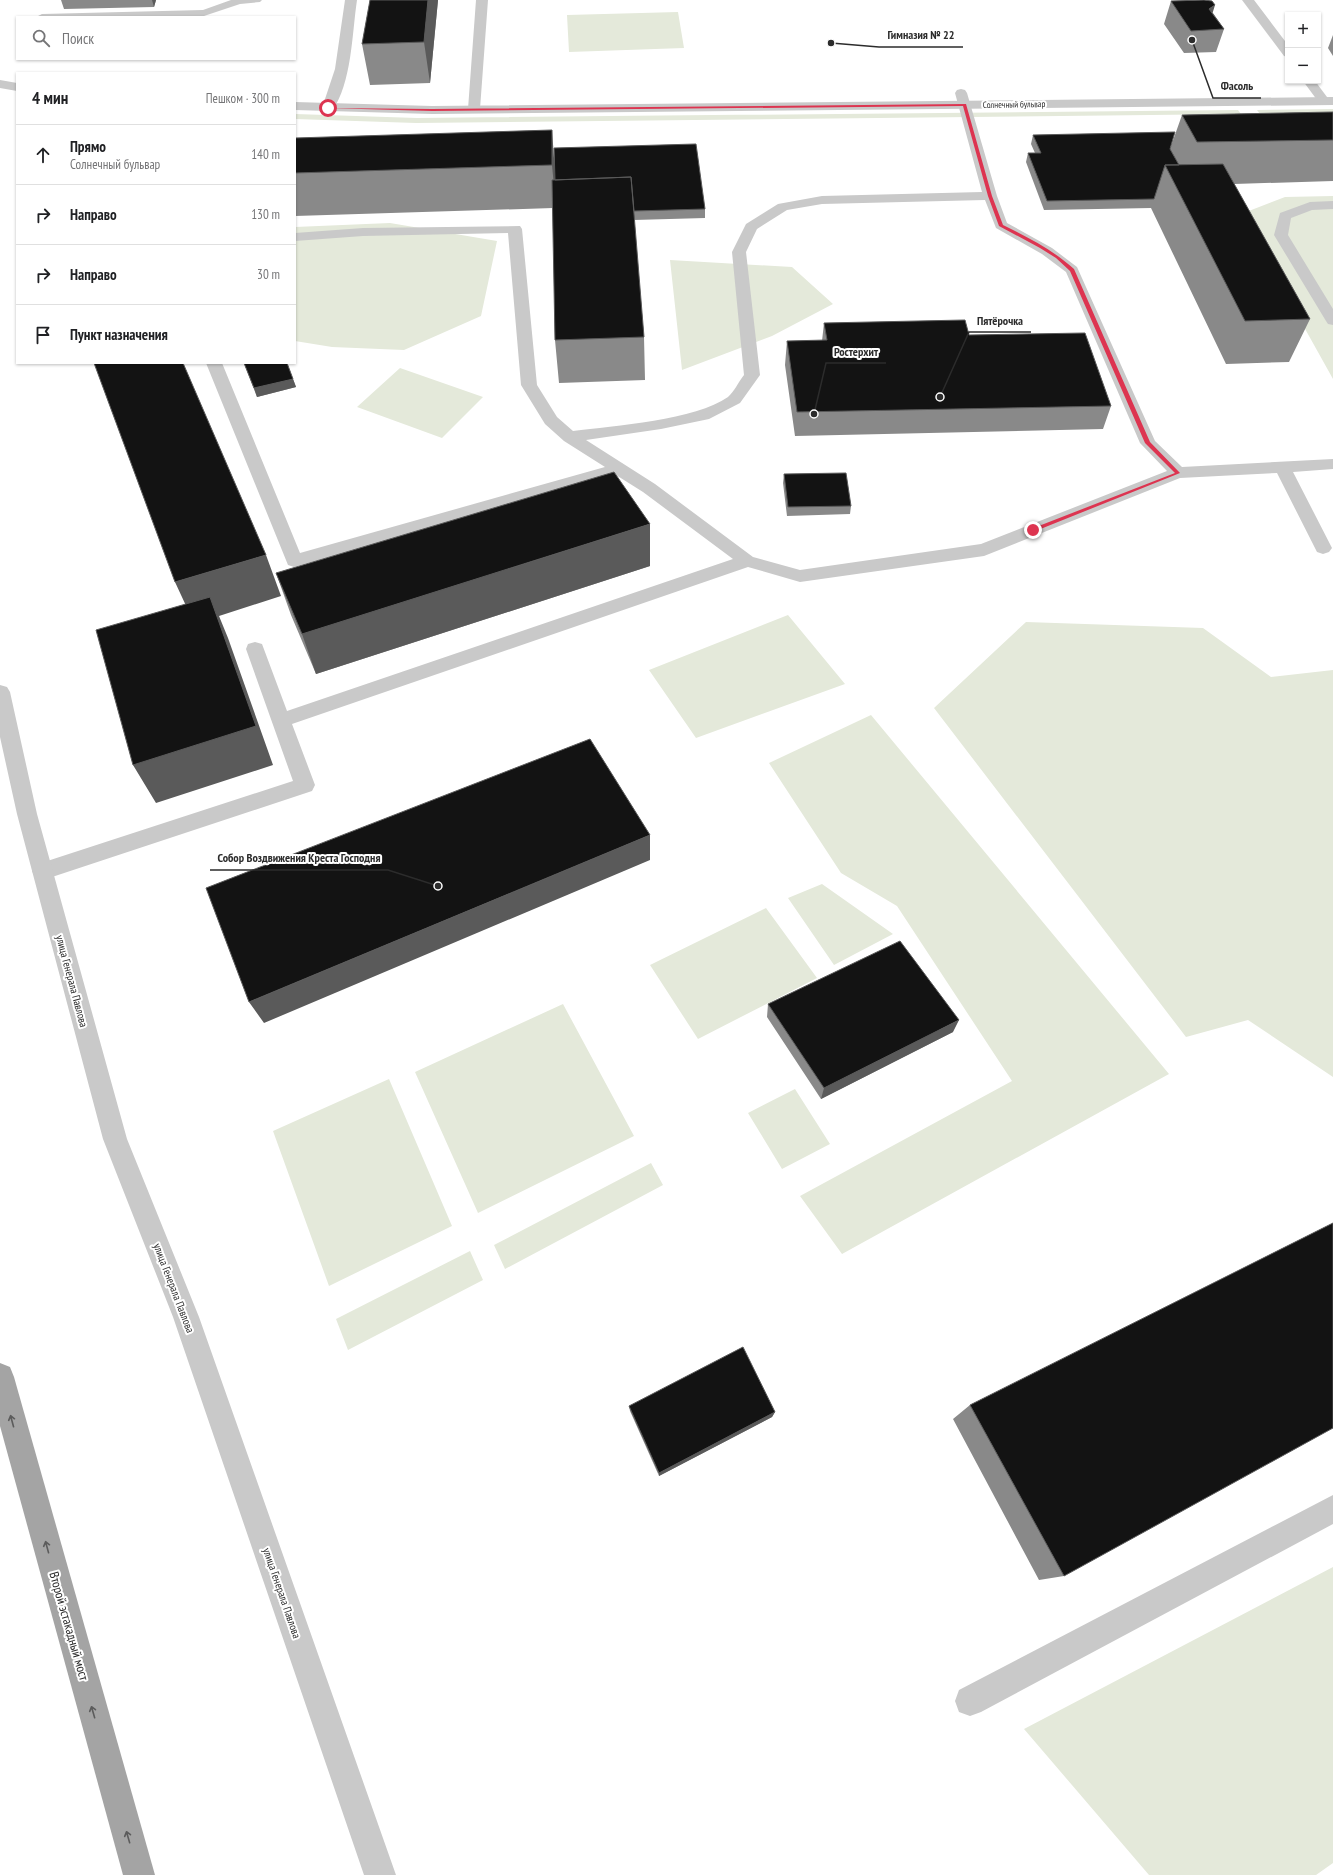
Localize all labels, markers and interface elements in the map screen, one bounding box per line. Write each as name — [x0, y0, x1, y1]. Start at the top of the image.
map controls — [1285, 12, 1321, 84]
button: + — [1285, 12, 1321, 48]
search box — [16, 16, 296, 60]
callout: Гимназия № 22 — [879, 23, 963, 47]
icon: search — [30, 27, 52, 49]
text: Гимназия № 22 — [887, 27, 955, 42]
text: Поиск — [62, 29, 94, 48]
button: − — [1285, 48, 1321, 84]
callout: Фасоль — [1213, 74, 1261, 98]
text: Фасоль — [1221, 78, 1253, 93]
text: 4 мин — [32, 87, 68, 109]
text: Пешком · 300 m — [206, 90, 280, 107]
street label: Солнечный бульвар — [983, 98, 1045, 110]
route start — [319, 99, 337, 117]
text: Прямо — [70, 137, 106, 156]
icon: ahead — [32, 144, 54, 166]
text: 140 m — [251, 146, 280, 163]
text: Солнечный бульвар — [70, 156, 160, 173]
icon: right — [32, 204, 54, 226]
text: Направо — [70, 205, 117, 224]
text: 130 m — [251, 206, 280, 223]
icon: right — [32, 264, 54, 286]
text: Направо — [70, 265, 117, 284]
text: 30 m — [257, 266, 280, 283]
callout: Пятёрочка — [969, 308, 1031, 332]
text: Пятёрочка — [977, 313, 1023, 328]
icon: arrive — [32, 324, 54, 346]
text: Пункт назначения — [70, 325, 168, 344]
callout: Ростерхит — [826, 339, 886, 363]
text: Ростерхит — [834, 344, 879, 359]
route end — [1024, 521, 1042, 539]
callout: Собор Воздвижения Креста Господня — [210, 846, 388, 870]
text: Собор Воздвижения Креста Господня — [218, 850, 380, 865]
street label: улица Генерала Павлова — [53, 933, 91, 1029]
street label: улица Генерала Павлова — [150, 1241, 198, 1335]
one-way arrow — [8, 1415, 15, 1428]
one-way arrow — [43, 1540, 50, 1553]
street label: улица Генерала Павлова — [260, 1546, 304, 1640]
street label: Второй эстакадный мост — [45, 1570, 93, 1683]
one-way arrow — [89, 1706, 96, 1719]
one-way arrow — [124, 1831, 131, 1844]

